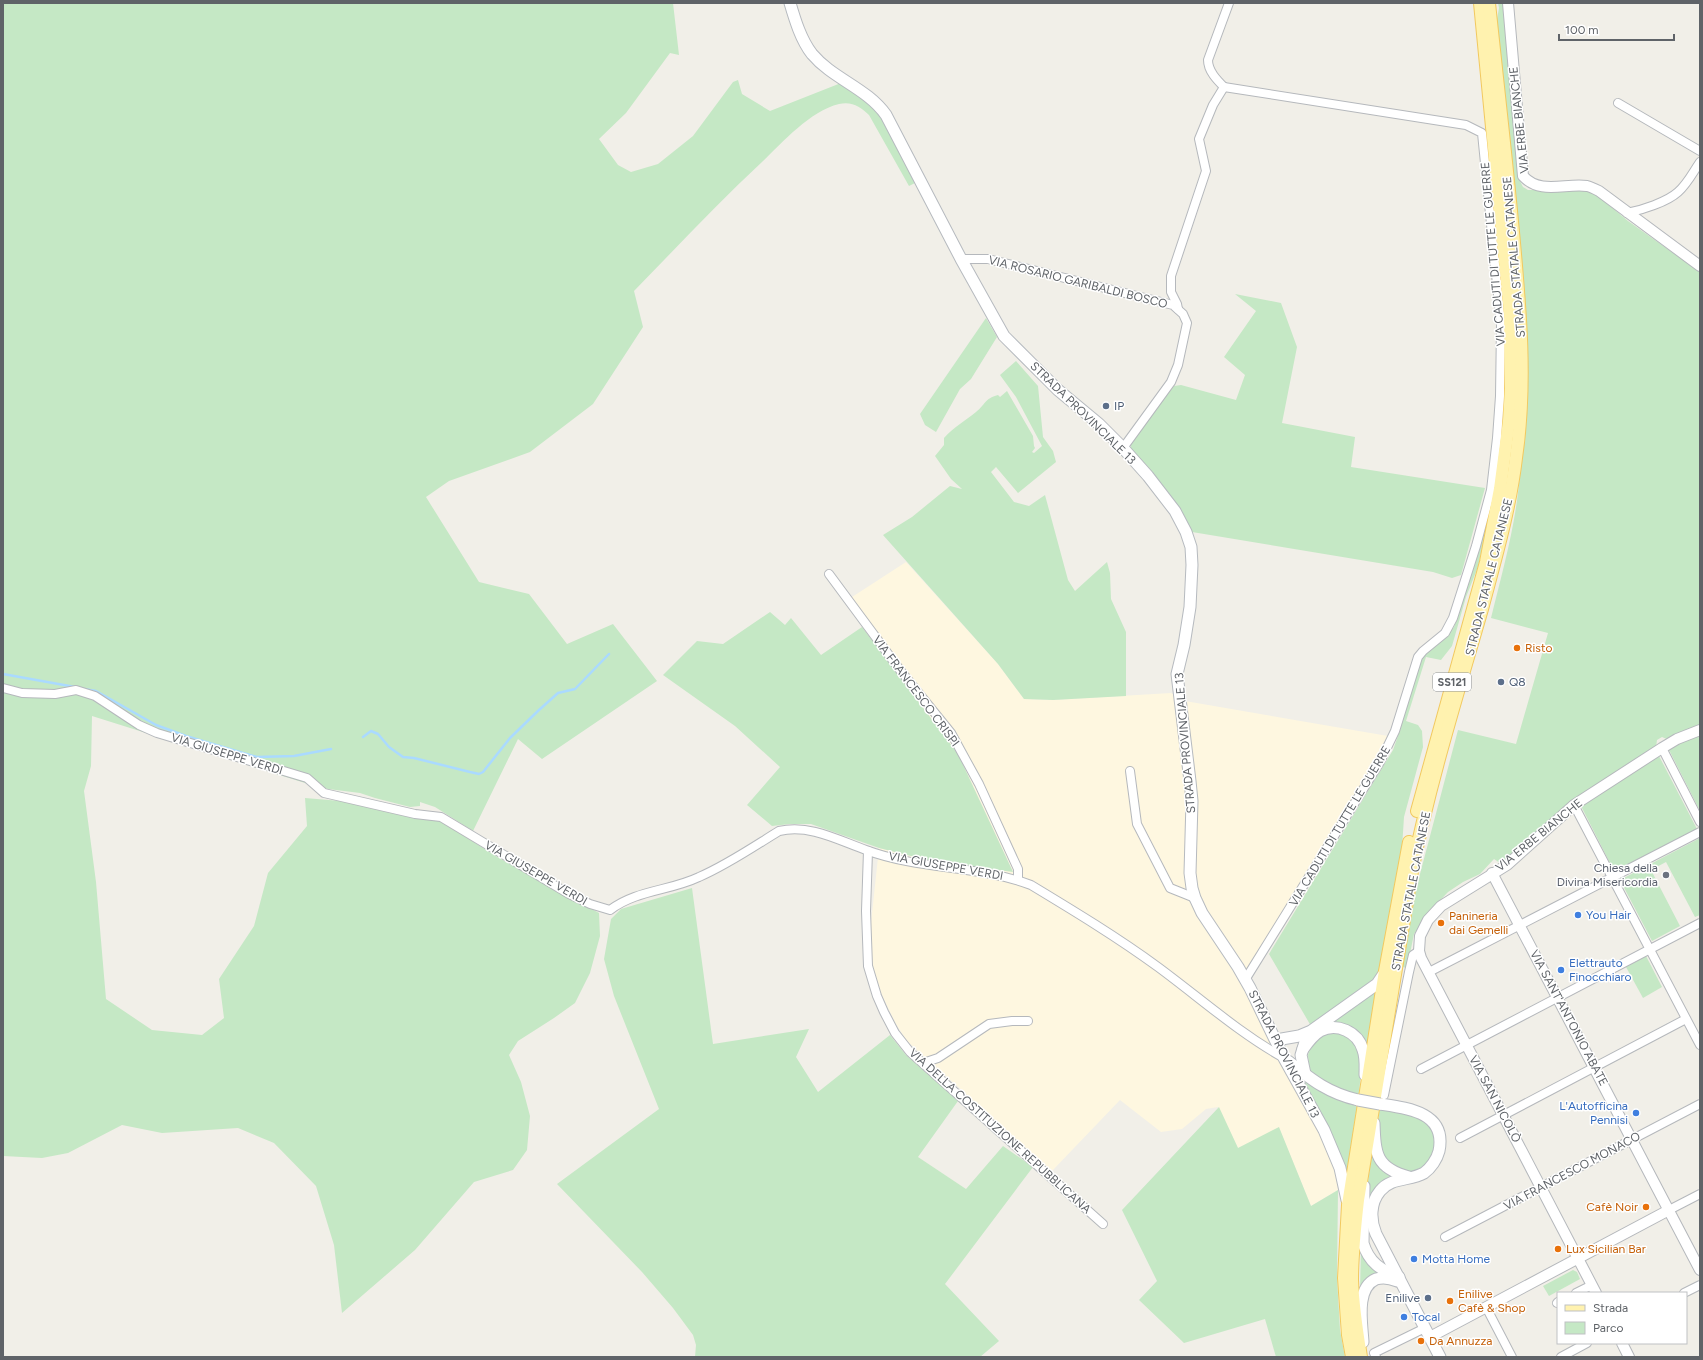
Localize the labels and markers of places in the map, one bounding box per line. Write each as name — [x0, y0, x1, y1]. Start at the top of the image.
place label: IP — [1114, 399, 1124, 413]
marker: IP — [1101, 401, 1111, 411]
place label: Risto — [1525, 641, 1552, 655]
marker: Risto — [1512, 643, 1522, 653]
place label: Q8 — [1509, 675, 1526, 689]
marker: Q8 — [1496, 677, 1506, 687]
place label: Chiesa della Divina Misericordia — [1557, 861, 1658, 889]
marker: Chiesa della Divina Misericordia — [1661, 870, 1671, 880]
place label: You Hair — [1586, 908, 1631, 922]
place label: Panineria dai Gemelli — [1449, 909, 1508, 937]
marker: You Hair — [1573, 910, 1583, 920]
marker: Panineria dai Gemelli — [1436, 918, 1446, 928]
place label: Elettrauto Finocchiaro — [1569, 956, 1632, 984]
marker: Elettrauto Finocchiaro — [1556, 965, 1566, 975]
place label: L'Autofficina Pennisi — [1559, 1099, 1628, 1127]
marker: L'Autofficina Pennisi — [1631, 1108, 1641, 1118]
place label: Cafè Noir — [1586, 1200, 1638, 1214]
marker: Cafè Noir — [1641, 1202, 1651, 1212]
place label: Lux Sicilian Bar — [1566, 1242, 1646, 1256]
marker: Lux Sicilian Bar — [1553, 1244, 1563, 1254]
place label: Motta Home — [1422, 1252, 1490, 1266]
marker: Motta Home — [1409, 1254, 1419, 1264]
place label: Enilive Cafè & Shop — [1458, 1287, 1526, 1315]
place label: Enilive — [1385, 1291, 1420, 1305]
marker: Enilive — [1423, 1293, 1433, 1303]
marker: Enilive Cafè & Shop — [1445, 1296, 1455, 1306]
place label: Tocal — [1412, 1310, 1440, 1324]
marker: Tocal — [1399, 1312, 1409, 1322]
place label: Da Annuzza — [1429, 1334, 1492, 1348]
marker: Da Annuzza — [1416, 1336, 1426, 1346]

